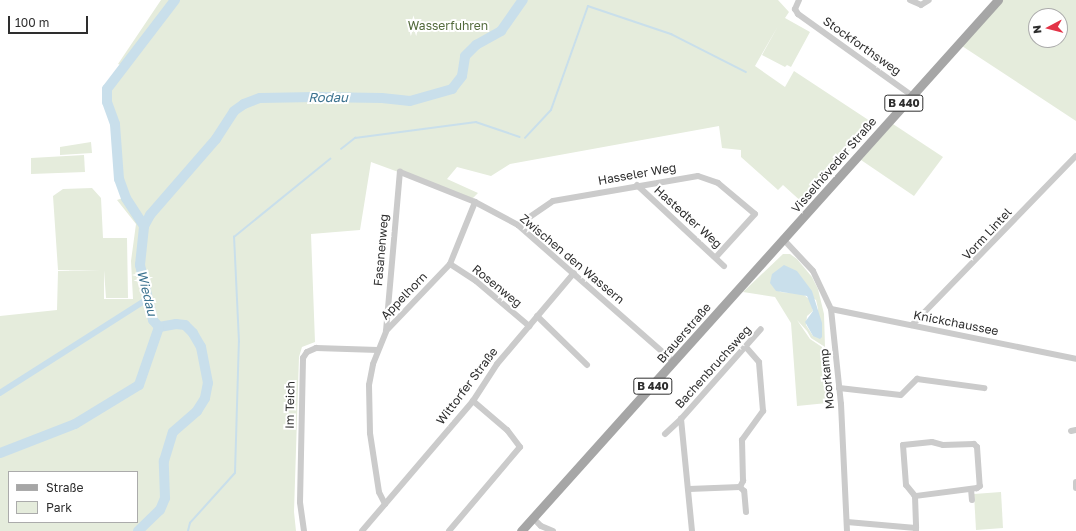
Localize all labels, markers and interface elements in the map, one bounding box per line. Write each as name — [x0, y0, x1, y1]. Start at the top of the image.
scale bar — [10, 8, 90, 34]
north arrow — [1028, 8, 1068, 48]
street label: Stockforthsweg — [820, 14, 904, 78]
text: 100 m — [15, 15, 49, 30]
park label: Wasserfuhren — [408, 19, 488, 33]
text: N — [1030, 24, 1044, 34]
water label: Rodau — [308, 89, 348, 105]
road number: B 440 — [884, 94, 924, 112]
street label: Visselhöveder Straße — [789, 114, 879, 216]
street label: Hasseler Weg — [597, 160, 677, 188]
street label: Hastedter Weg — [651, 183, 725, 251]
street label: Vorm Lintel — [959, 205, 1015, 263]
street label: Zwischen den Wassern — [517, 211, 627, 307]
street label: Fasanenweg — [371, 213, 391, 287]
street label: Rosenweg — [469, 262, 525, 310]
water label: Wiedau — [134, 268, 160, 318]
street label: Appelhorn — [378, 269, 430, 323]
street label: Brauerstraße — [654, 300, 714, 366]
street label: Knickchaussee — [912, 308, 1000, 338]
street label: Bachenbruchsweg — [672, 323, 754, 411]
street label: Wittorfer Straße — [433, 345, 501, 427]
street label: Moorkamp — [817, 348, 837, 410]
road number: B 440 — [633, 377, 673, 395]
street label: Im Teich — [282, 381, 298, 429]
legend — [8, 471, 138, 523]
text: Straße — [46, 480, 84, 495]
text: Park — [46, 500, 72, 515]

